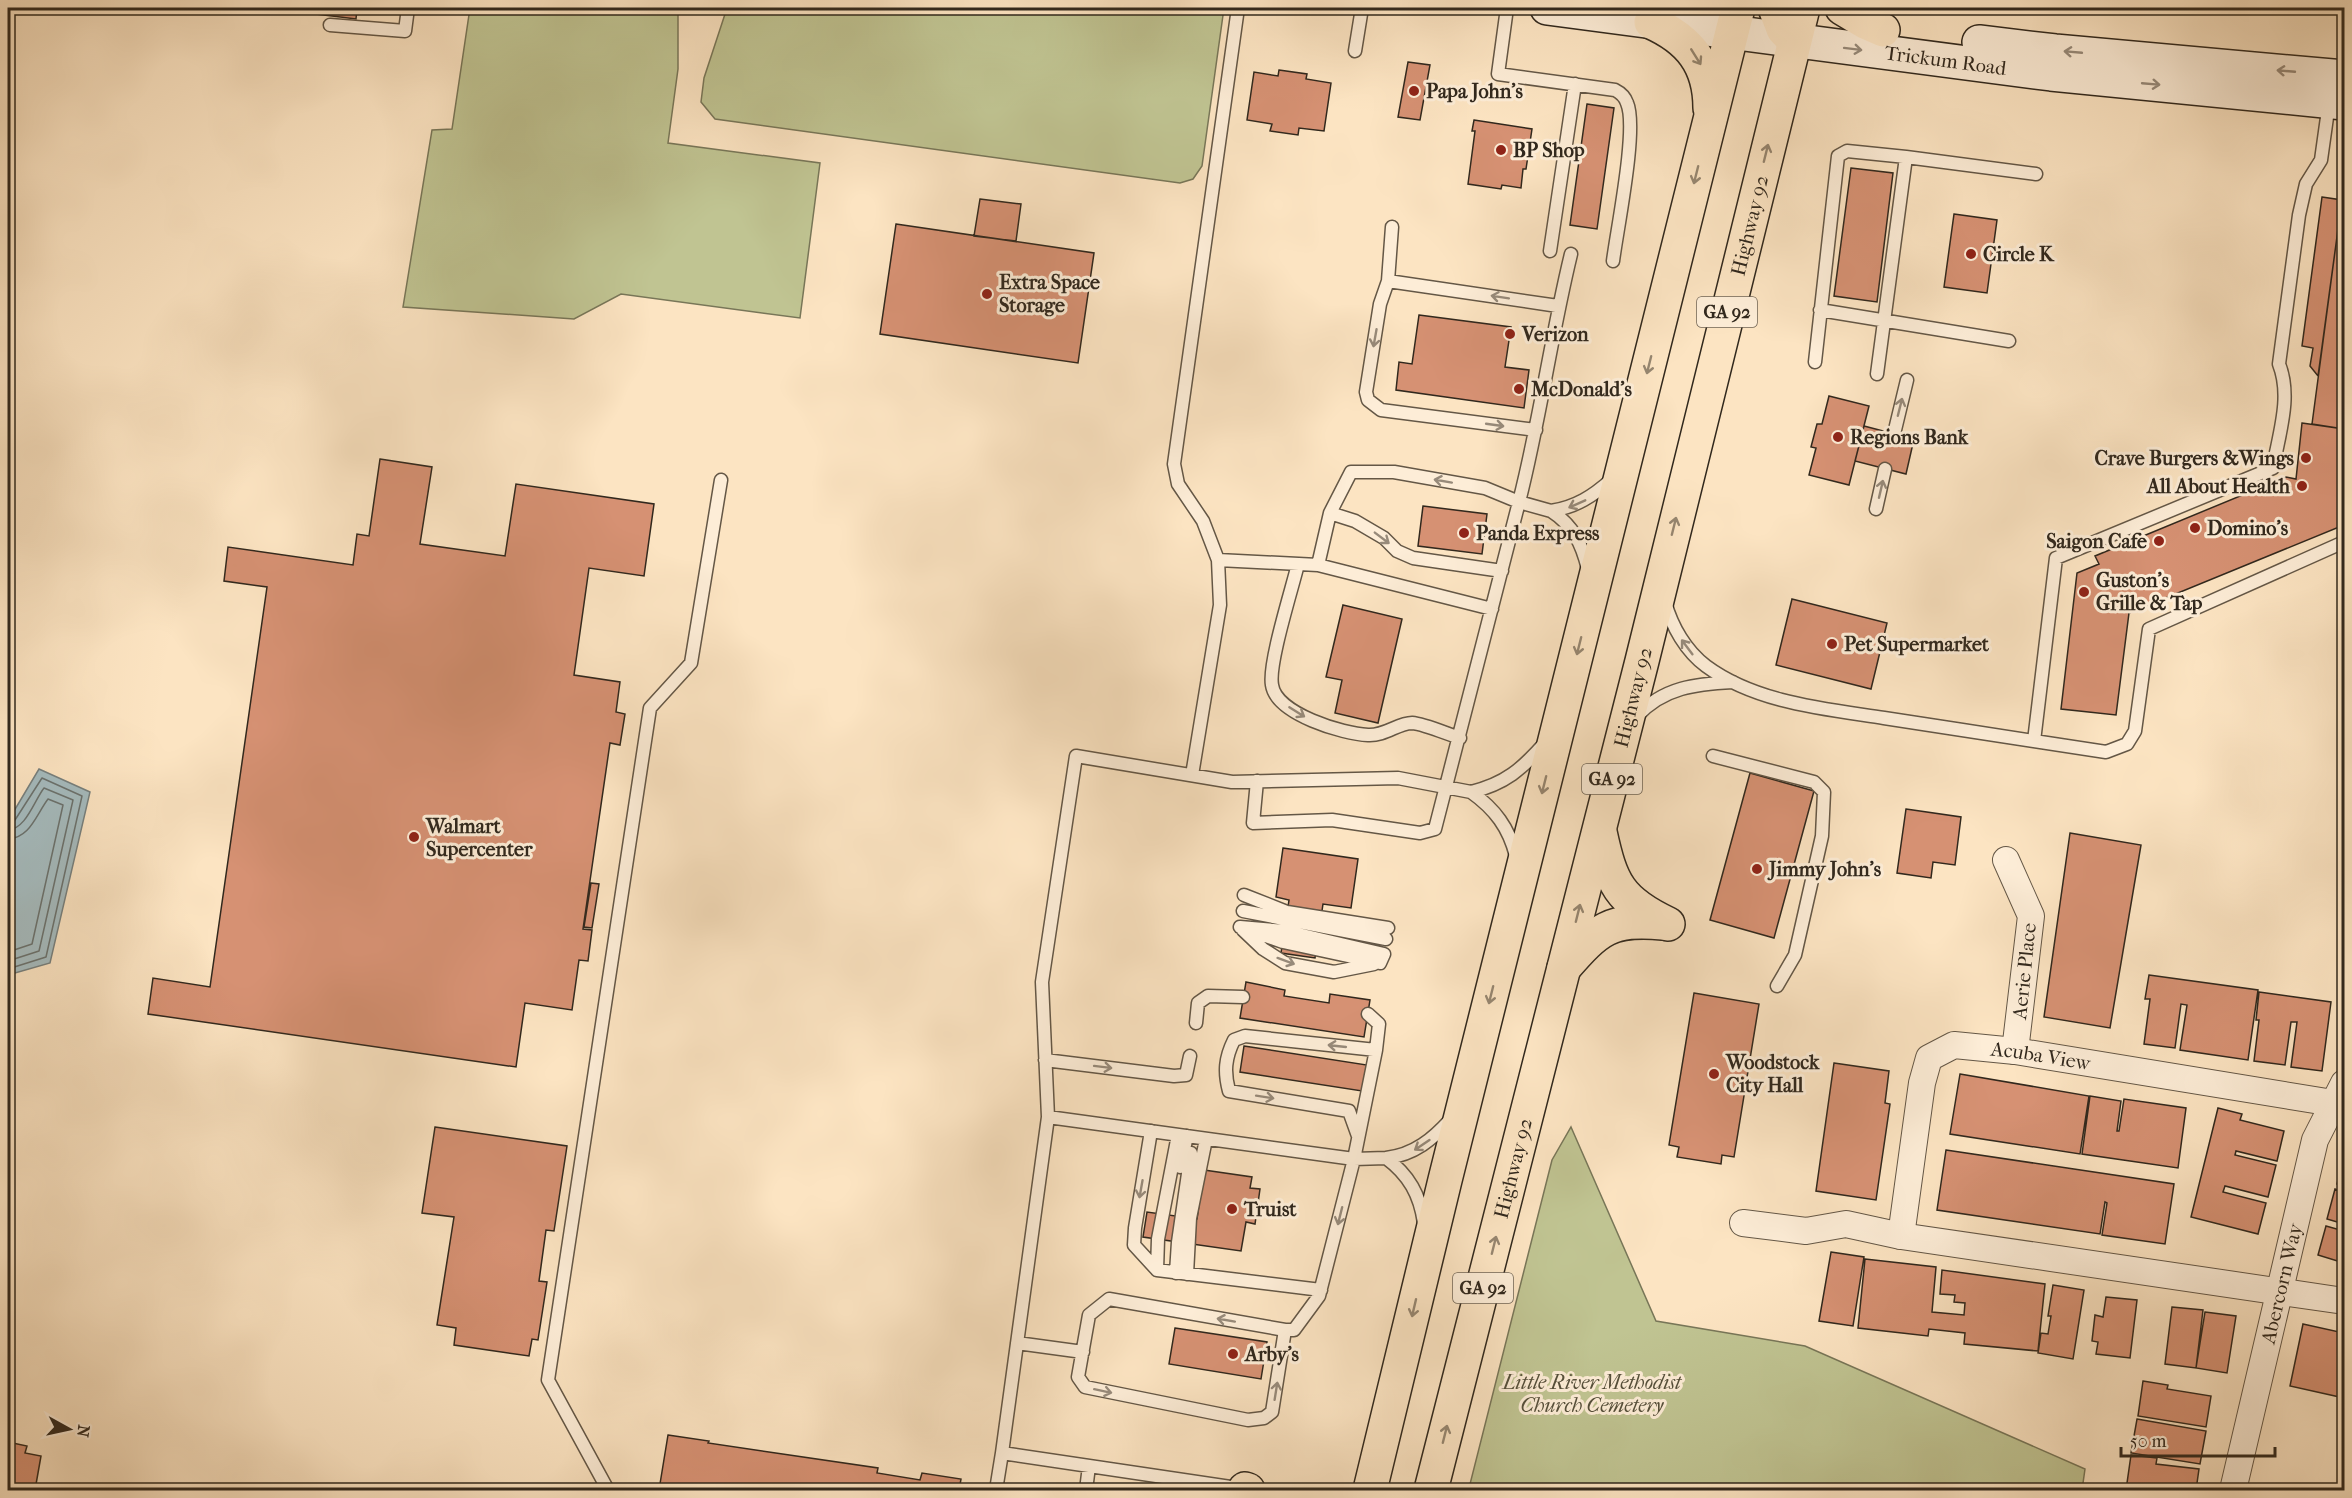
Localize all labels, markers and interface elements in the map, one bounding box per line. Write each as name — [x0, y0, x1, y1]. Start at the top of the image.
street label: Trickum Road — [1883, 41, 2009, 80]
one-way arrow — [1842, 43, 1862, 54]
one-way arrow — [2064, 47, 2084, 58]
one-way arrow — [1690, 48, 1702, 65]
one-way arrow — [2277, 65, 2297, 76]
one-way arrow — [2141, 79, 2161, 90]
place label: Papa John's — [1426, 80, 1523, 103]
marker: Papa John's — [1407, 84, 1421, 98]
place label: BP Shop — [1513, 139, 1585, 162]
marker: BP Shop — [1494, 143, 1508, 157]
one-way arrow — [1761, 144, 1773, 163]
one-way arrow — [1690, 166, 1702, 185]
street label: Highway 92 — [1726, 173, 1773, 278]
place label: Circle K — [1983, 243, 2055, 266]
marker: Circle K — [1964, 247, 1978, 261]
place label: Extra Space Storage — [999, 271, 1100, 317]
marker: Extra Space Storage — [980, 287, 994, 301]
one-way arrow — [1491, 292, 1511, 303]
road number: GA 92 — [1697, 297, 1757, 327]
place label: Verizon — [1521, 323, 1589, 346]
marker: Verizon — [1503, 327, 1517, 341]
one-way arrow — [1369, 328, 1380, 347]
one-way arrow — [1643, 355, 1654, 374]
place label: McDonald's — [1530, 378, 1632, 401]
marker: McDonald's — [1512, 382, 1526, 396]
one-way arrow — [1895, 398, 1907, 417]
one-way arrow — [1485, 419, 1505, 430]
place label: Regions Bank — [1850, 426, 1969, 449]
marker: Regions Bank — [1831, 430, 1845, 444]
place label: Crave Burgers &Wings — [2094, 447, 2295, 470]
marker: Crave Burgers &Wings — [2299, 451, 2313, 465]
one-way arrow — [1434, 475, 1453, 486]
place label: All About Health — [2145, 475, 2291, 498]
one-way arrow — [1875, 479, 1887, 498]
marker: All About Health — [2295, 479, 2309, 493]
one-way arrow — [1568, 498, 1586, 510]
one-way arrow — [1669, 517, 1681, 536]
place label: Domino's — [2207, 517, 2289, 540]
marker: Domino's — [2188, 521, 2202, 535]
place label: Panda Express — [1476, 522, 1600, 545]
marker: Panda Express — [1457, 526, 1471, 540]
place label: Saigon Cafe — [2046, 530, 2147, 553]
one-way arrow — [1373, 532, 1389, 544]
marker: Saigon Cafe — [2152, 534, 2166, 548]
place label: Guston's Grille & Tap — [2096, 569, 2202, 615]
marker: Guston's Grille & Tap — [2077, 585, 2091, 599]
place label: Pet Supermarket — [1844, 633, 1990, 656]
one-way arrow — [1572, 636, 1584, 655]
marker: Pet Supermarket — [1825, 637, 1839, 651]
one-way arrow — [1681, 639, 1693, 655]
street label: Highway 92 — [1609, 645, 1657, 750]
one-way arrow — [1289, 706, 1305, 718]
road number: GA 92 — [1582, 764, 1642, 794]
one-way arrow — [1537, 775, 1549, 794]
place label: Walmart Supercenter — [425, 815, 533, 861]
marker: Walmart Supercenter — [407, 830, 421, 844]
place label: Jimmy John's — [1767, 858, 1882, 881]
marker: Jimmy John's — [1750, 862, 1764, 876]
one-way arrow — [1572, 904, 1584, 923]
street label: Aerie Place — [2008, 922, 2041, 1021]
one-way arrow — [1277, 957, 1295, 968]
one-way arrow — [1485, 985, 1497, 1004]
street label: Acuba View — [1989, 1038, 2093, 1075]
one-way arrow — [1328, 1040, 1348, 1051]
place label: Woodstock City Hall — [1725, 1051, 1820, 1097]
one-way arrow — [1093, 1062, 1113, 1073]
marker: Woodstock City Hall — [1707, 1067, 1721, 1081]
one-way arrow — [1255, 1092, 1275, 1103]
street label: Highway 92 — [1490, 1116, 1537, 1221]
one-way arrow — [1415, 1139, 1431, 1151]
one-way arrow — [1136, 1178, 1147, 1198]
place label: Truist — [1243, 1198, 1297, 1221]
marker: Truist — [1225, 1202, 1239, 1216]
one-way arrow — [1334, 1206, 1345, 1225]
street label: Abercorn Way — [2256, 1220, 2307, 1347]
one-way arrow — [1488, 1236, 1500, 1255]
road number: GA 92 — [1453, 1273, 1513, 1303]
one-way arrow — [1408, 1298, 1420, 1317]
one-way arrow — [1216, 1314, 1236, 1325]
place label: Arby's — [1243, 1343, 1300, 1366]
marker: Arby's — [1226, 1347, 1240, 1361]
park label: Little River Methodist Church Cemetery — [1501, 1371, 1683, 1417]
one-way arrow — [1270, 1382, 1281, 1401]
one-way arrow — [1093, 1386, 1113, 1397]
north arrow — [39, 1399, 99, 1459]
scale bar — [2121, 1420, 2276, 1458]
text: N — [73, 1424, 94, 1439]
one-way arrow — [1439, 1425, 1451, 1444]
text: 50 m — [2130, 1431, 2167, 1452]

